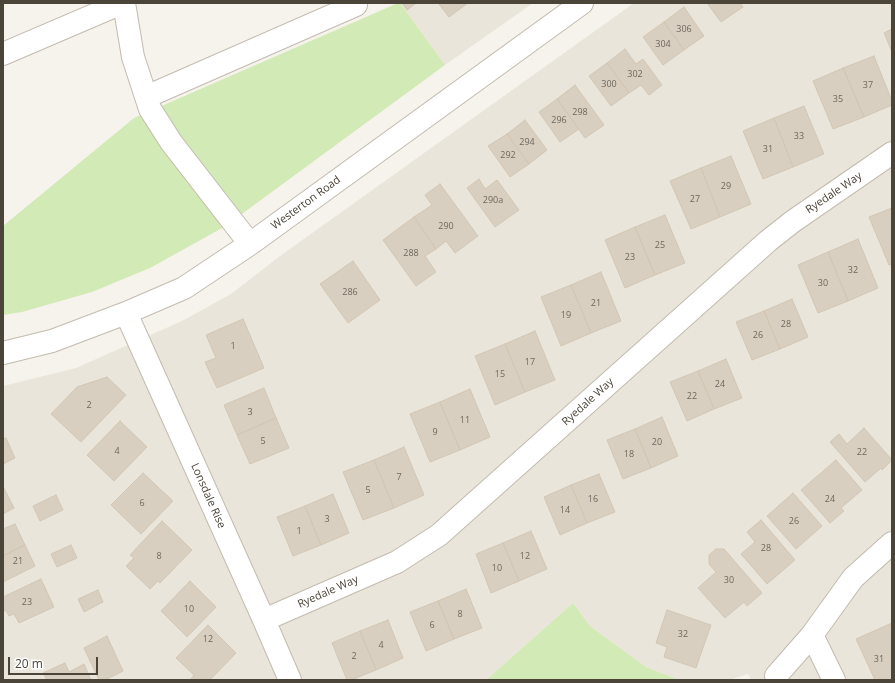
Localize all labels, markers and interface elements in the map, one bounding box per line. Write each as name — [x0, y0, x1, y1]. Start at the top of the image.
house number: 306 — [676, 24, 692, 34]
house number: 304 — [655, 39, 671, 49]
house number: 302 — [627, 69, 643, 79]
house number: 300 — [601, 79, 617, 89]
house number: 37 — [863, 80, 873, 90]
house number: 35 — [833, 94, 843, 104]
house number: 298 — [572, 107, 588, 117]
house number: 296 — [551, 115, 567, 125]
house number: 33 — [794, 131, 804, 141]
house number: 294 — [519, 137, 535, 147]
house number: 31 — [763, 144, 773, 154]
house number: 292 — [500, 150, 516, 160]
street label: Ryedale Way — [803, 169, 865, 217]
street label: Westerton Road — [269, 173, 343, 233]
house number: 29 — [721, 181, 731, 191]
house number: 27 — [690, 194, 700, 204]
house number: 290a — [483, 195, 503, 205]
house number: 290 — [438, 221, 454, 231]
house number: 25 — [655, 240, 665, 250]
house number: 288 — [403, 248, 419, 258]
house number: 23 — [625, 252, 635, 262]
house number: 32 — [848, 265, 858, 275]
house number: 30 — [818, 278, 828, 288]
house number: 286 — [342, 287, 358, 297]
house number: 21 — [591, 298, 601, 308]
house number: 19 — [561, 310, 571, 320]
house number: 28 — [781, 319, 791, 329]
house number: 26 — [753, 330, 763, 340]
house number: 1 — [230, 341, 236, 351]
house number: 17 — [525, 357, 535, 367]
house number: 15 — [495, 369, 505, 379]
street label: Ryedale Way — [559, 375, 617, 429]
house number: 24 — [715, 379, 725, 389]
house number: 22 — [687, 391, 697, 401]
house number: 2 — [86, 400, 92, 410]
house number: 3 — [247, 407, 253, 417]
house number: 11 — [460, 415, 470, 425]
house number: 9 — [432, 427, 438, 437]
house number: 5 — [260, 436, 266, 446]
house number: 20 — [652, 437, 662, 447]
house number: 4 — [114, 446, 120, 456]
house number: 22 — [857, 447, 867, 457]
house number: 18 — [624, 449, 634, 459]
street label: Lonsdale Rise — [188, 461, 228, 531]
house number: 7 — [396, 472, 402, 482]
house number: 5 — [365, 485, 371, 495]
house number: 16 — [588, 494, 598, 504]
house number: 24 — [825, 494, 835, 504]
house number: 6 — [139, 498, 145, 508]
house number: 14 — [560, 505, 570, 515]
house number: 3 — [324, 514, 330, 524]
house number: 26 — [789, 516, 799, 526]
house number: 1 — [296, 526, 302, 536]
house number: 28 — [761, 543, 771, 553]
house number: 8 — [156, 551, 162, 561]
house number: 12 — [520, 551, 530, 561]
house number: 21 — [13, 556, 23, 566]
house number: 10 — [492, 563, 502, 573]
street label: Ryedale Way — [296, 573, 360, 611]
house number: 30 — [724, 575, 734, 585]
house number: 23 — [22, 597, 32, 607]
house number: 10 — [184, 604, 194, 614]
house number: 8 — [457, 609, 463, 619]
house number: 6 — [429, 620, 435, 630]
house number: 32 — [678, 629, 688, 639]
house number: 12 — [203, 634, 213, 644]
house number: 4 — [378, 640, 384, 650]
scale bar — [10, 649, 100, 675]
house number: 2 — [351, 651, 357, 661]
house number: 31 — [874, 654, 884, 664]
text: 20 m — [15, 655, 43, 672]

